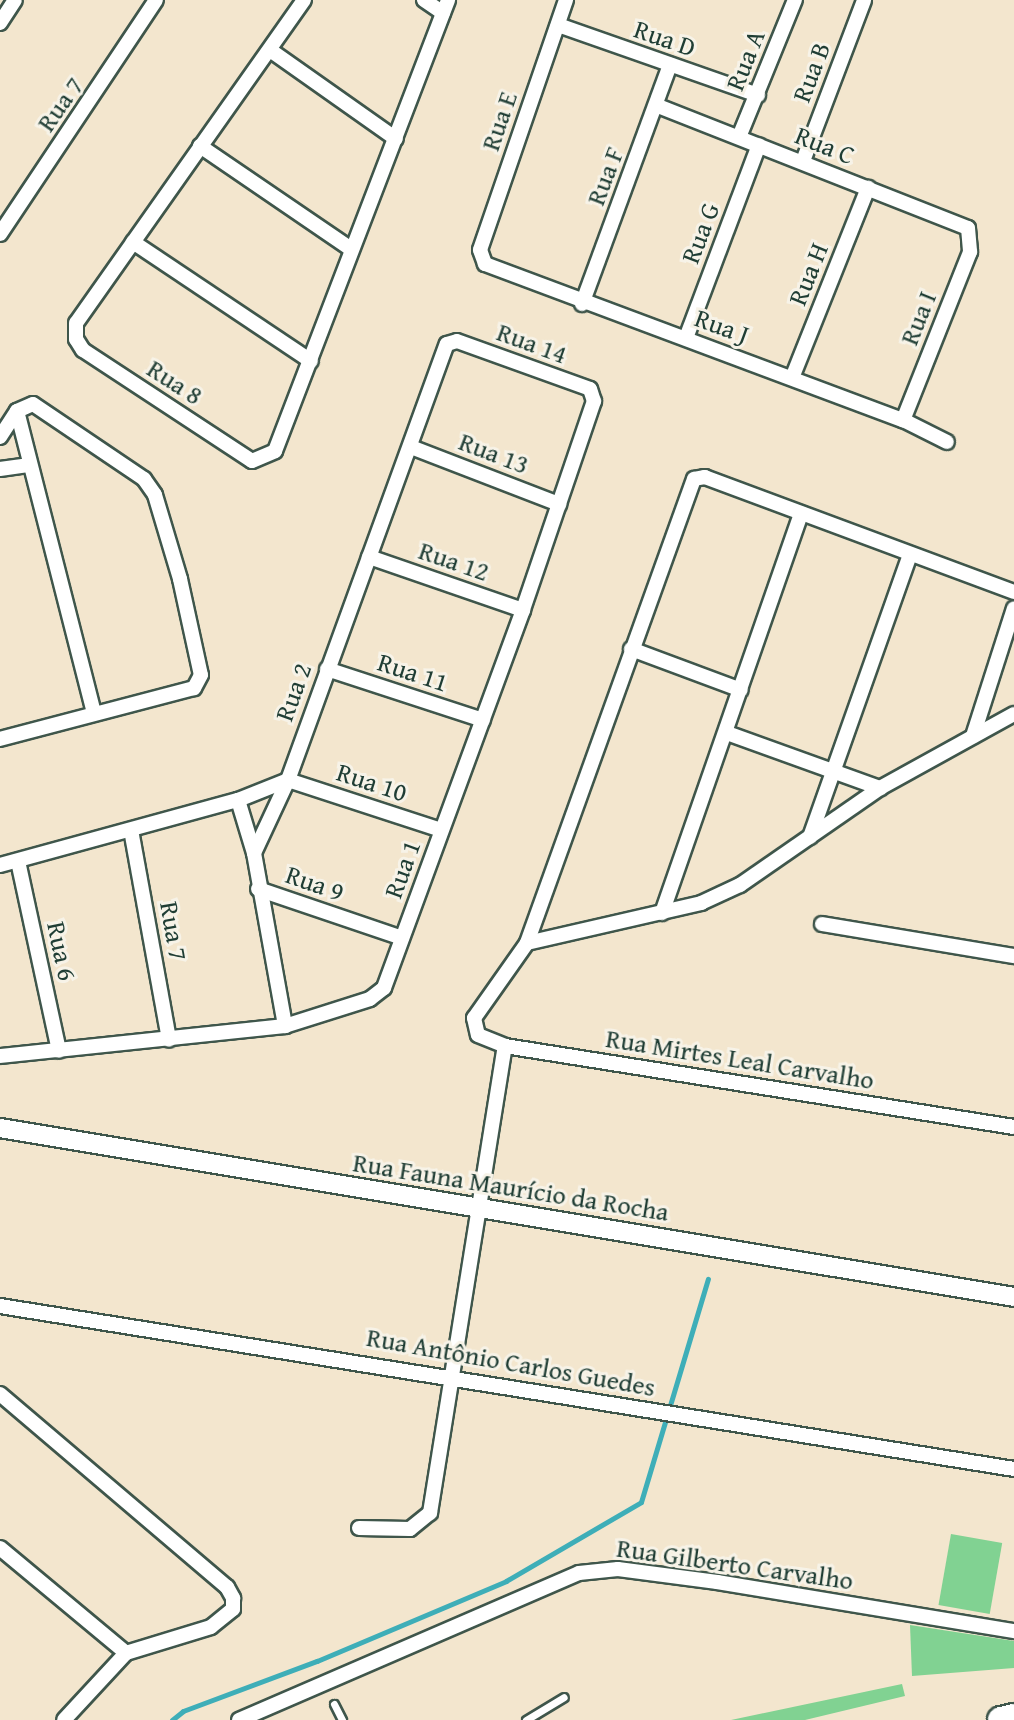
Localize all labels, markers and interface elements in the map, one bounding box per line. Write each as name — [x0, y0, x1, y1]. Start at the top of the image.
street label: Rua D — [630, 13, 700, 63]
street label: Rua A — [719, 25, 771, 95]
street label: Rua B — [785, 38, 837, 106]
street label: Rua 7 — [30, 71, 90, 137]
street label: Rua E — [474, 87, 524, 155]
street label: Rua C — [791, 119, 859, 171]
street label: Rua F — [580, 143, 630, 209]
street label: Rua G — [674, 198, 726, 268]
street label: Rua H — [781, 238, 835, 310]
street label: Rua I — [893, 287, 943, 349]
street label: Rua J — [691, 302, 753, 350]
street label: Rua 14 — [493, 316, 571, 370]
street label: Rua 8 — [142, 353, 208, 411]
street label: Rua 13 — [455, 426, 533, 480]
street label: Rua 12 — [415, 535, 493, 587]
street label: Rua 11 — [374, 646, 452, 698]
street label: Rua 2 — [268, 659, 318, 725]
street label: Rua 10 — [333, 756, 411, 808]
street label: Rua 1 — [377, 836, 427, 902]
street label: Rua 9 — [282, 859, 348, 907]
street label: Rua 7 — [153, 899, 195, 963]
street label: Rua 6 — [41, 919, 83, 983]
street label: Rua Mirtes Leal Carvalho — [604, 1022, 876, 1096]
street label: Rua Fauna Maurício da Rocha — [351, 1147, 671, 1227]
street label: Rua Antônio Carlos Guedes — [364, 1321, 658, 1403]
street label: Rua Gilberto Carvalho — [615, 1532, 855, 1596]

